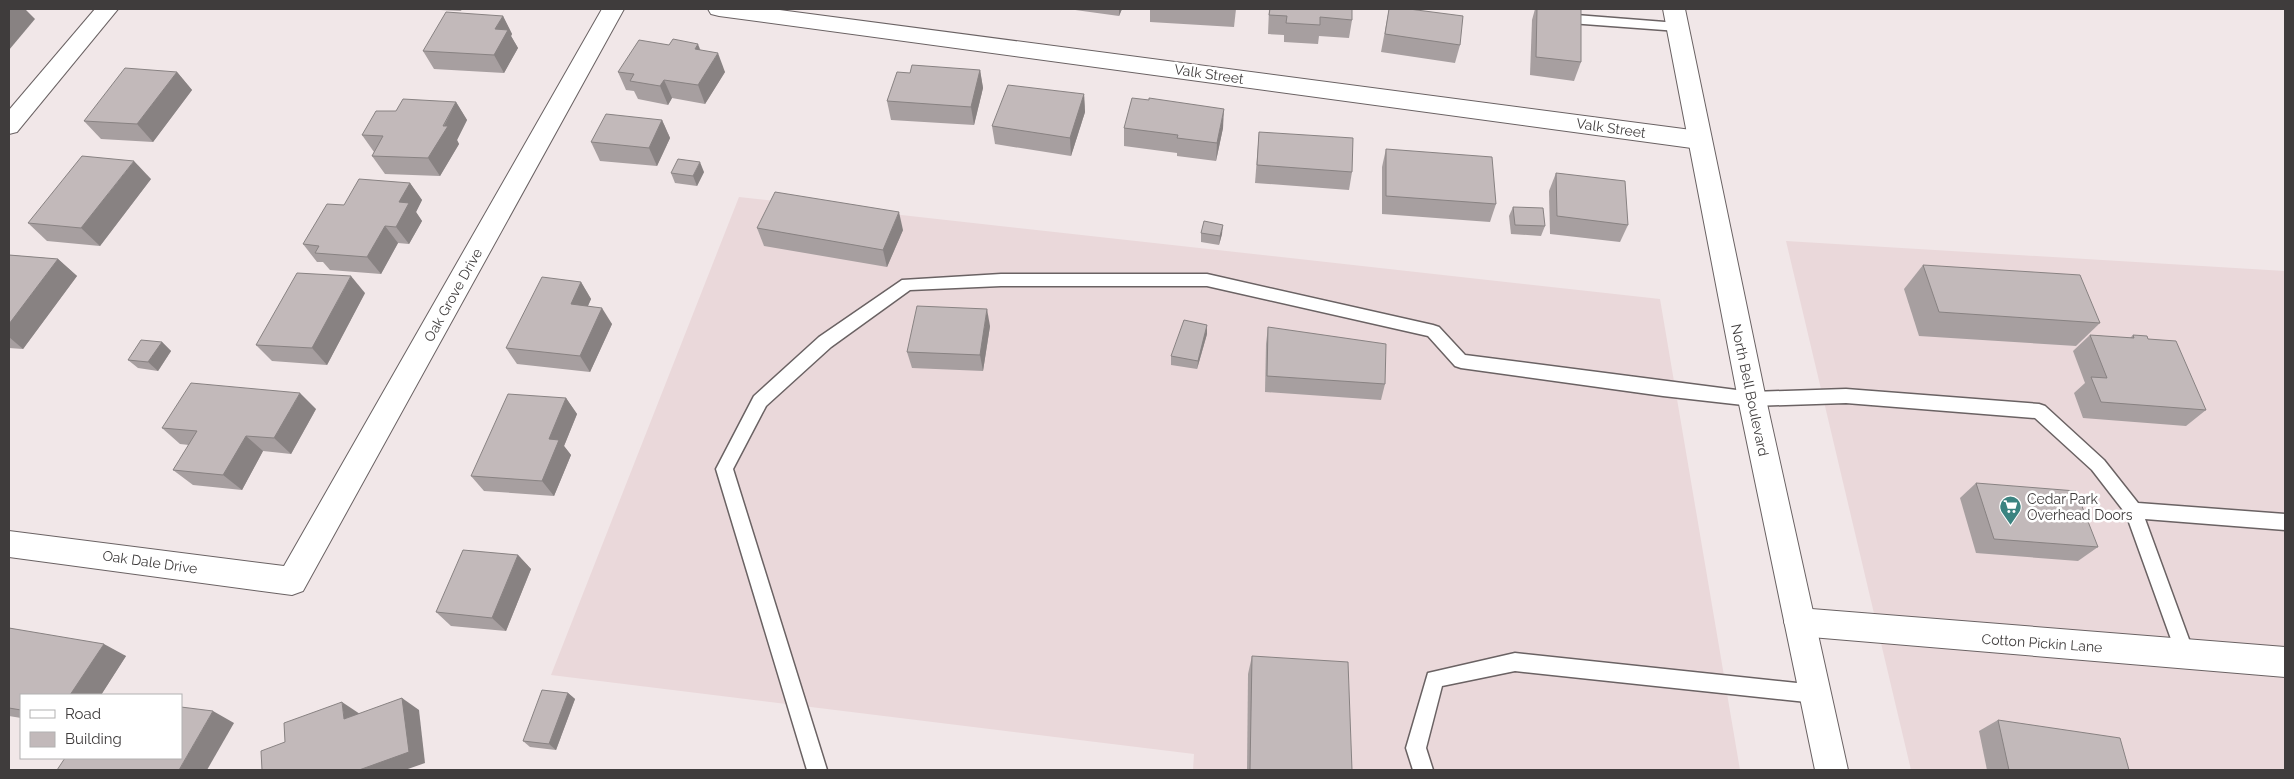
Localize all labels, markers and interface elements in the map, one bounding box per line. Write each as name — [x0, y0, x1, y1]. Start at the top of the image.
street label: Valk Street — [1173, 61, 1245, 87]
street label: Valk Street — [1575, 115, 1647, 141]
street label: Oak Grove Drive — [421, 246, 485, 344]
street label: North Bell Boulevard — [1728, 322, 1772, 458]
place label: Cedar Park Overhead Doors — [2027, 491, 2133, 523]
supermarket icon: Cedar Park Overhead Doors — [1999, 495, 2023, 526]
street label: Oak Dale Drive — [102, 547, 198, 577]
street label: Cotton Pickin Lane — [1981, 631, 2103, 655]
legend — [20, 694, 182, 759]
text: Road — [65, 705, 101, 723]
text: Building — [65, 730, 122, 748]

